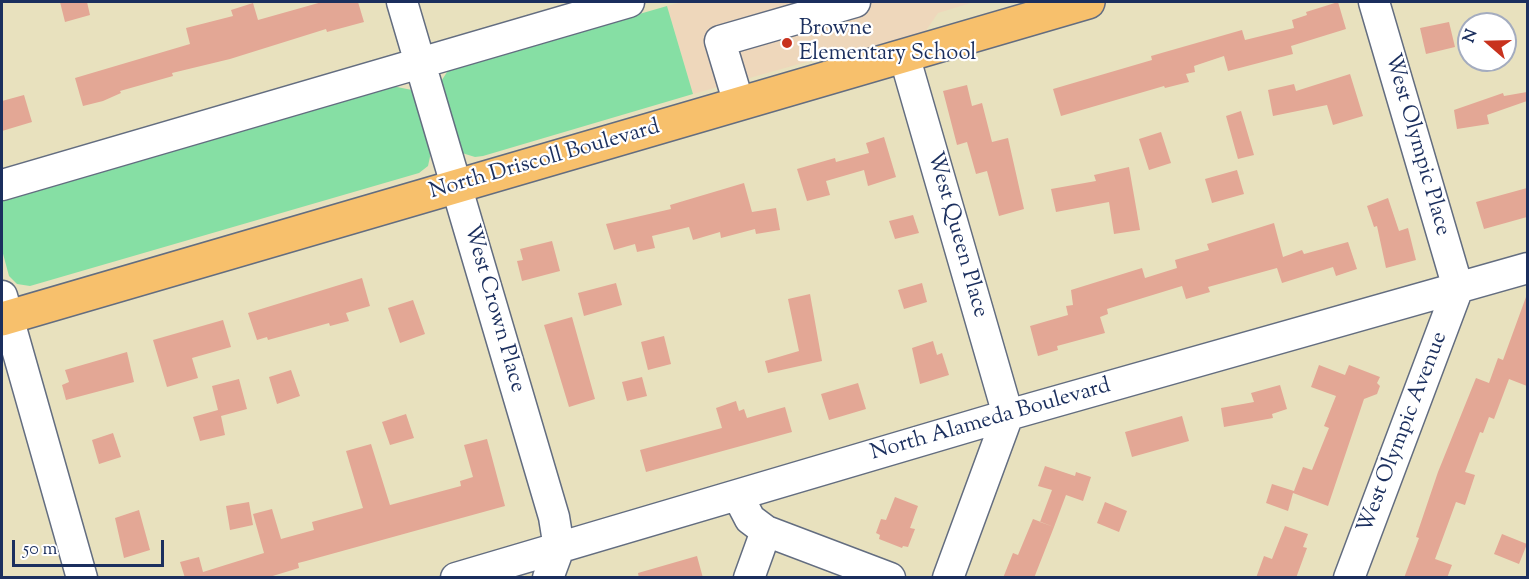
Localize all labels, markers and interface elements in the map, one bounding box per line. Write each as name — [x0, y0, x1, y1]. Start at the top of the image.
north arrow — [1457, 12, 1517, 72]
place label: Browne Elementary School — [799, 17, 976, 68]
text: N — [1459, 26, 1484, 46]
marker: Browne Elementary School — [780, 36, 794, 50]
street label: West Olympic Place — [1377, 51, 1455, 239]
street label: North Driscoll Boulevard — [427, 115, 663, 207]
street label: West Queen Place — [920, 149, 992, 321]
street label: West Crown Place — [456, 222, 530, 396]
street label: West Olympic Avenue — [1353, 329, 1455, 537]
street label: North Alameda Boulevard — [868, 374, 1114, 468]
scale bar — [15, 528, 166, 566]
text: 50 m — [23, 537, 57, 563]

